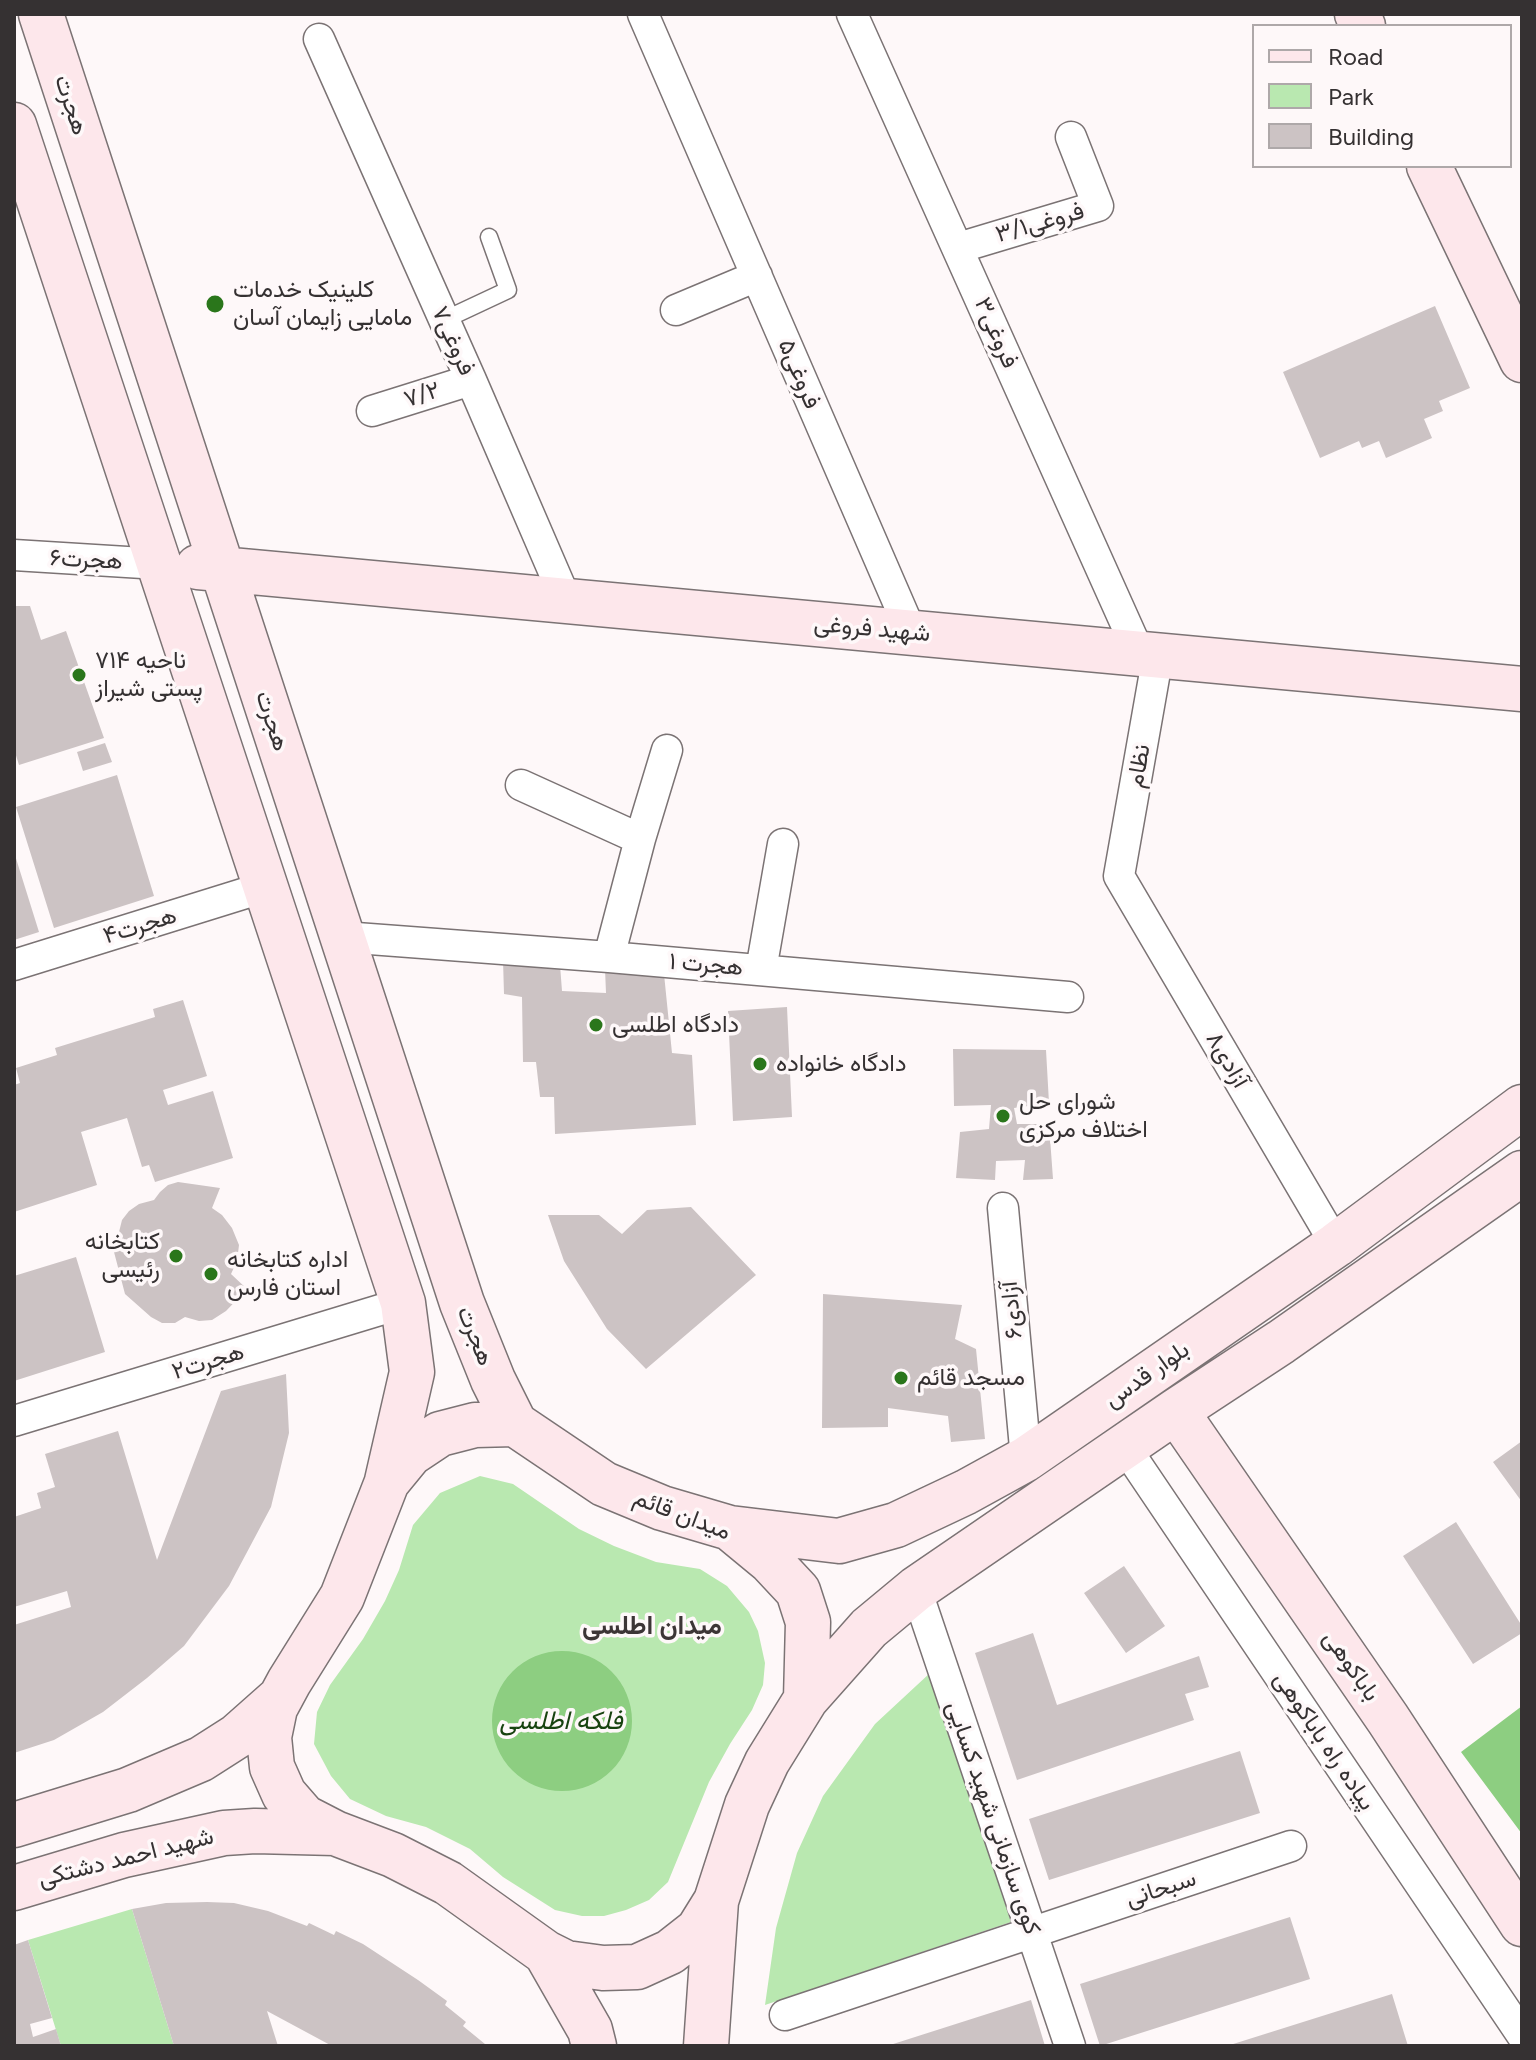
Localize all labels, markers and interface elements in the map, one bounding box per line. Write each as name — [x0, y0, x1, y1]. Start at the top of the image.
legend — [1252, 24, 1512, 168]
text: Road — [1328, 42, 1383, 71]
street label: هجرت — [48, 71, 94, 139]
text: Park — [1328, 82, 1374, 111]
text: Building — [1328, 122, 1414, 151]
street label: فروغی۳/۱ — [992, 197, 1088, 249]
place label: کلینیک خدمات مامایی زایمان آسان — [233, 276, 412, 332]
marker: کلینیک خدمات مامایی زایمان آسان — [204, 293, 226, 315]
street label: فروغی۳ — [968, 293, 1024, 373]
street label: فروغی۷ — [425, 302, 481, 380]
street label: فروغی۵ — [772, 335, 826, 413]
street label: ۷/۲ — [400, 376, 444, 414]
street label: هجرت۶ — [49, 544, 123, 576]
street label: شهید فروغی — [813, 610, 931, 648]
place label: ناحیه ۷۱۴ پستی شیراز — [95, 647, 203, 703]
marker: ناحیه ۷۱۴ پستی شیراز — [70, 666, 88, 684]
street label: هجرت — [249, 687, 295, 755]
street label: نظام — [1121, 742, 1157, 790]
street label: هجرت۴ — [100, 901, 180, 951]
street label: هجرت ۱ — [668, 947, 744, 983]
place label: دادگاه اطلسی — [612, 1011, 739, 1039]
marker: دادگاه اطلسی — [587, 1016, 605, 1034]
street label: آزادی۸ — [1199, 1027, 1255, 1093]
place label: دادگاه خانواده — [776, 1050, 906, 1078]
marker: دادگاه خانواده — [751, 1055, 769, 1073]
place label: شورای حل اختلاف مرکزی — [1019, 1088, 1148, 1144]
marker: شورای حل اختلاف مرکزی — [994, 1107, 1012, 1125]
place label: کتابخانه رئیسی — [85, 1228, 160, 1284]
place label: اداره کتابخانه استان فارس — [227, 1246, 348, 1302]
marker: کتابخانه رئیسی — [167, 1247, 185, 1265]
marker: اداره کتابخانه استان فارس — [202, 1265, 220, 1283]
street label: آزادی۶ — [995, 1280, 1029, 1340]
street label: هجرت — [450, 1302, 500, 1370]
street label: بلوار قدس — [1099, 1335, 1195, 1415]
street label: هجرت۲ — [168, 1337, 248, 1387]
place label: مسجد قائم — [917, 1364, 1025, 1392]
marker: مسجد قائم — [892, 1369, 910, 1387]
street label: میدان قائم — [629, 1483, 735, 1547]
district label: میدان اطلسی — [582, 1610, 722, 1642]
street label: باباکوهی — [1316, 1625, 1386, 1707]
street label: پیاده راه باباکوهی — [1267, 1666, 1381, 1816]
street label: کوی سازمانی شهید کسایی — [940, 1698, 1046, 1938]
water label: فلکه اطلسی — [499, 1705, 623, 1737]
street label: شهید احمد دشتکی — [35, 1822, 217, 1894]
street label: سبحانی — [1122, 1864, 1200, 1914]

